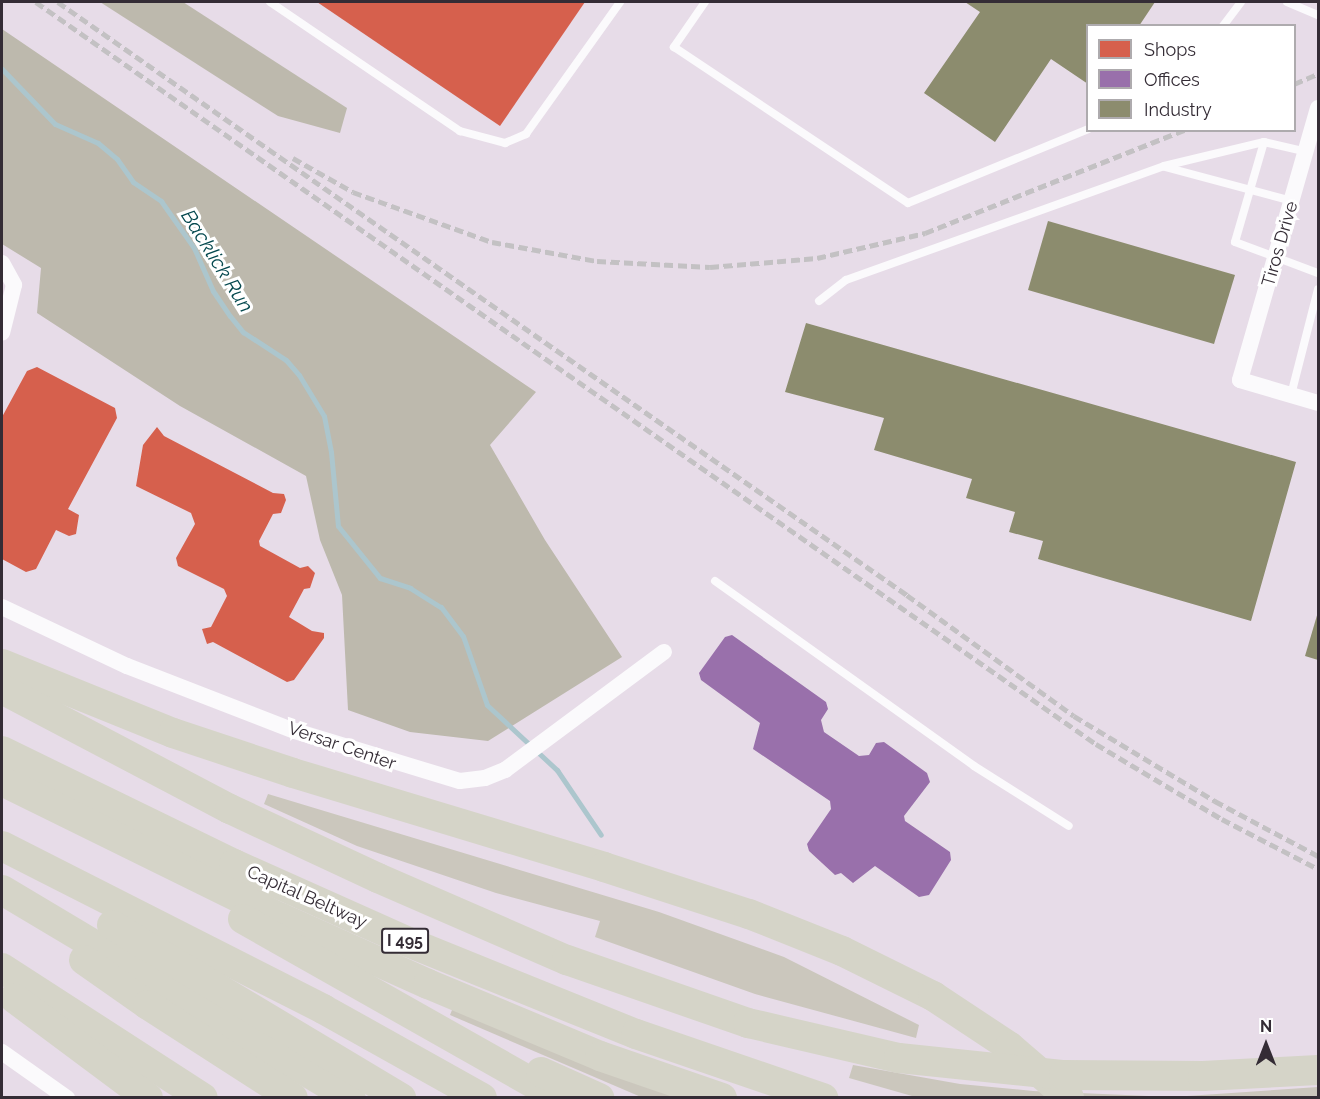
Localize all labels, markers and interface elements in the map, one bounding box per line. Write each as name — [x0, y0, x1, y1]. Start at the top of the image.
legend — [1086, 24, 1296, 132]
text: Shops — [1144, 39, 1196, 60]
text: Offices — [1144, 69, 1200, 90]
text: Industry — [1144, 99, 1212, 120]
street label: Tiros Drive — [1258, 199, 1302, 289]
water label: Backlick Run — [176, 205, 258, 317]
street label: Versar Center — [285, 717, 399, 775]
street label: Capital Beltway — [243, 861, 371, 933]
road number: I 495 — [381, 928, 429, 954]
north arrow — [1236, 1015, 1296, 1075]
text: N — [1260, 1017, 1272, 1036]

